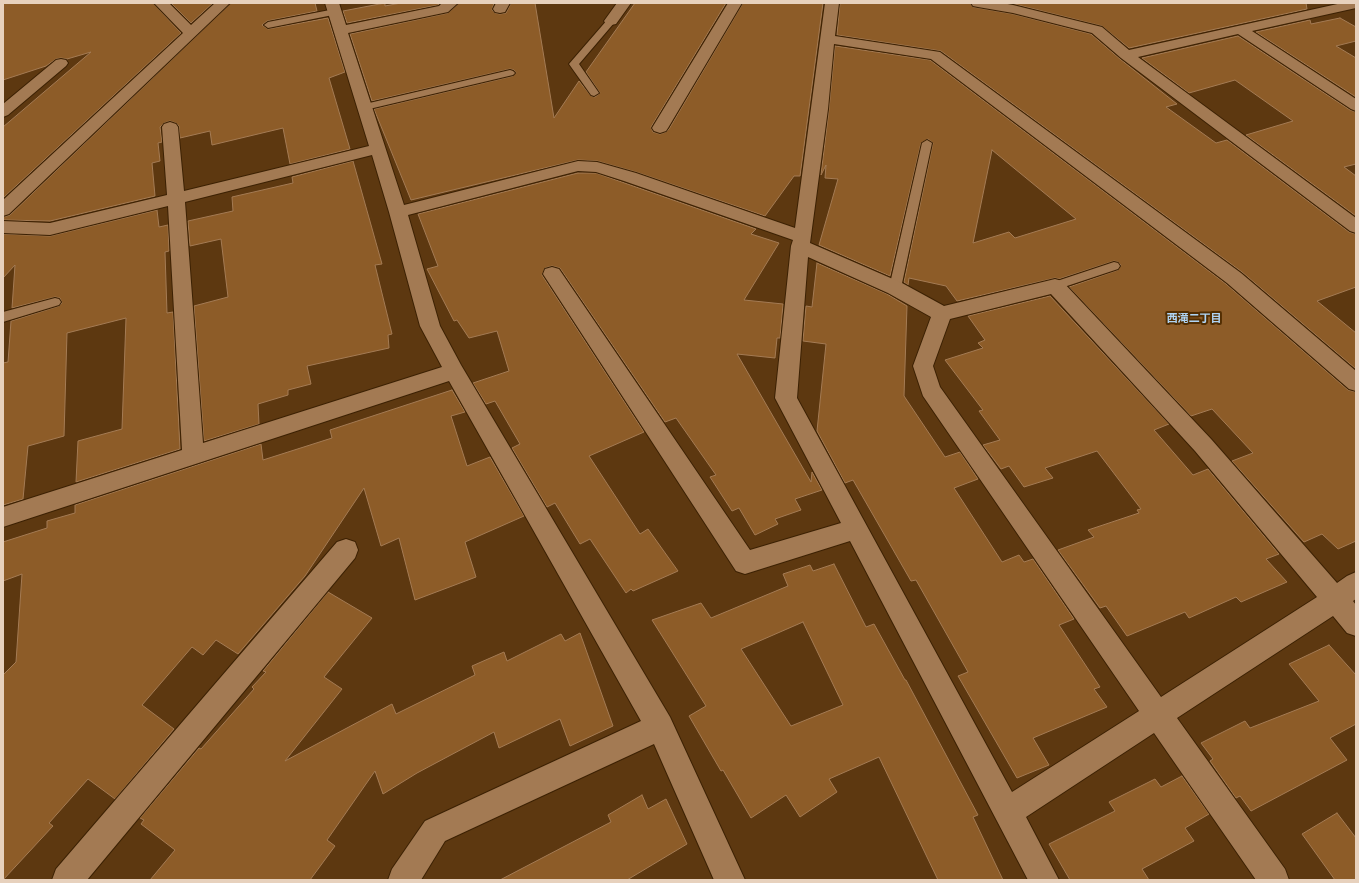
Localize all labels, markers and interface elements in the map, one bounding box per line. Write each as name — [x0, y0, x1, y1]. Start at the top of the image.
district label: 西滝二丁目 — [1167, 312, 1221, 326]

